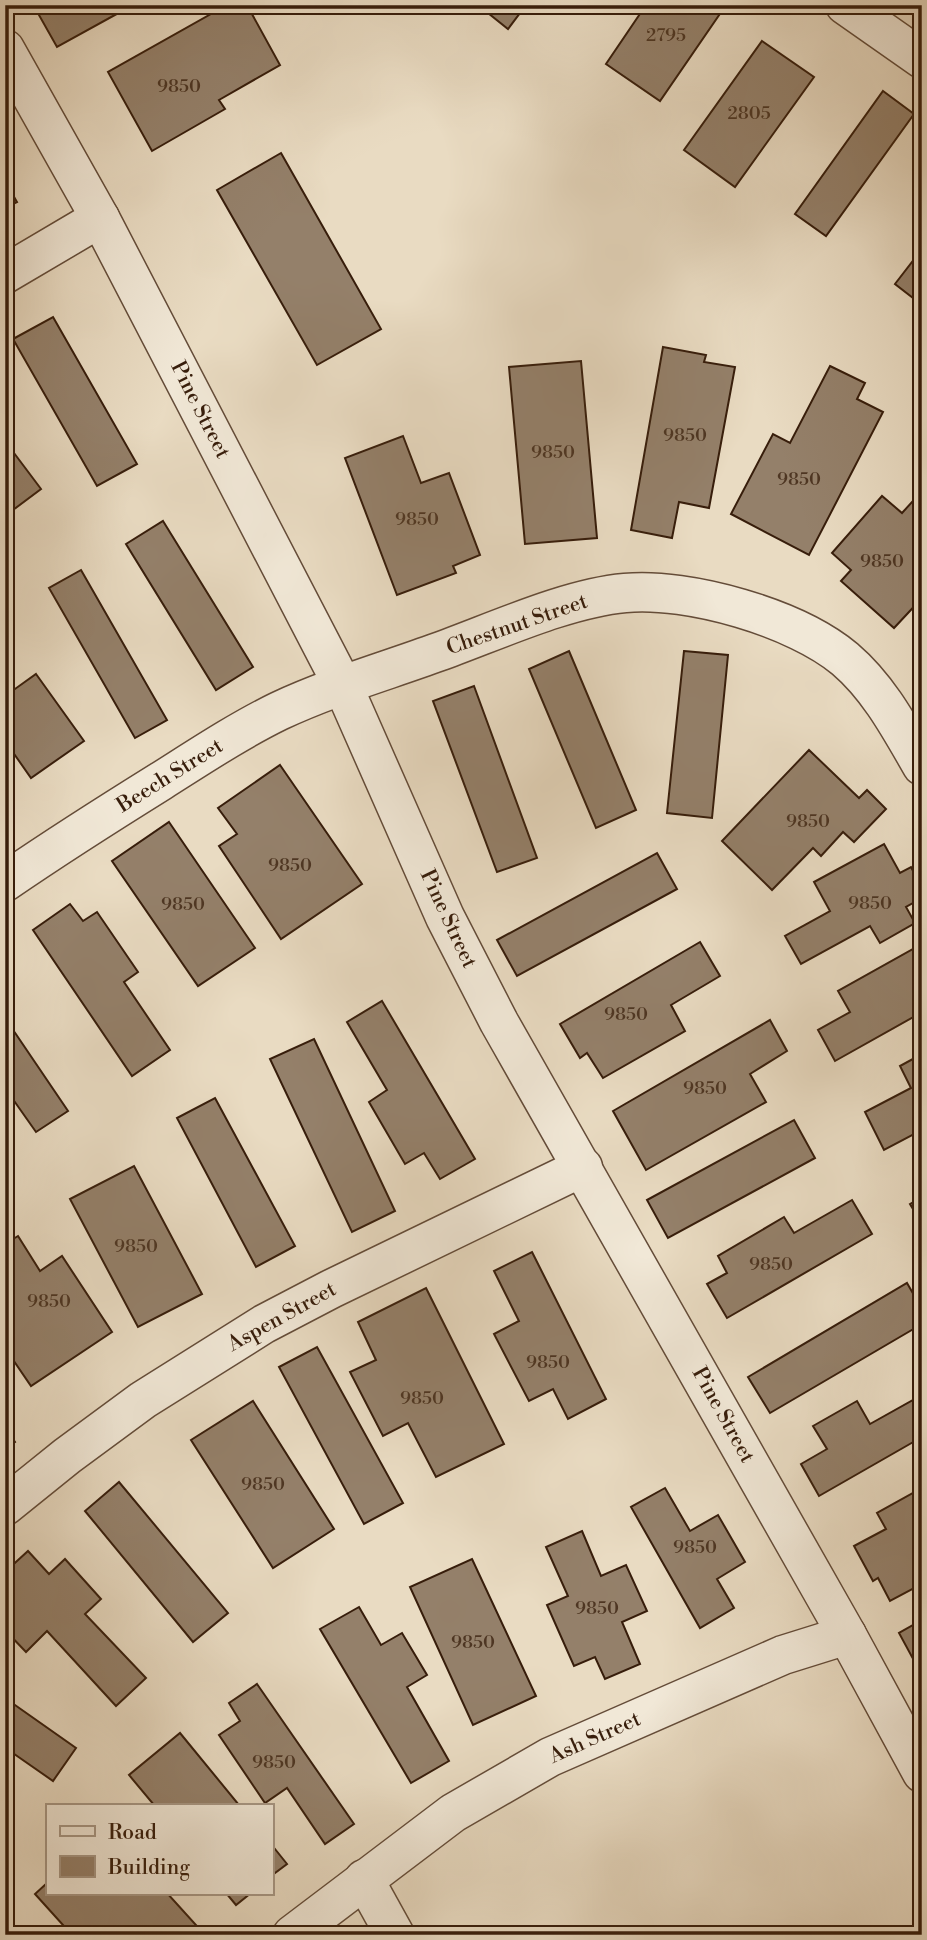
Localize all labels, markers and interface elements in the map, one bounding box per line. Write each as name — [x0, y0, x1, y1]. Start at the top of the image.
house number: 2795 — [646, 24, 686, 47]
house number: 9850 — [157, 75, 201, 98]
house number: 2805 — [727, 102, 771, 125]
street label: Pine Street — [164, 357, 236, 464]
house number: 9850 — [663, 424, 707, 447]
house number: 9850 — [531, 441, 575, 464]
house number: 9850 — [777, 468, 821, 491]
house number: 9850 — [395, 508, 439, 531]
house number: 9850 — [860, 550, 904, 573]
street label: Chestnut Street — [443, 588, 592, 661]
street label: Beech Street — [111, 733, 228, 819]
house number: 9850 — [786, 810, 830, 833]
house number: 9850 — [268, 854, 312, 877]
street label: Pine Street — [414, 866, 482, 973]
house number: 9850 — [848, 892, 892, 915]
house number: 9850 — [161, 893, 205, 916]
house number: 9850 — [604, 1003, 648, 1026]
house number: 9850 — [683, 1077, 727, 1100]
house number: 9850 — [114, 1235, 158, 1258]
house number: 9850 — [749, 1253, 793, 1276]
street label: Aspen Street — [222, 1276, 341, 1358]
house number: 9850 — [27, 1290, 71, 1313]
house number: 9850 — [526, 1351, 570, 1374]
street label: Pine Street — [686, 1362, 760, 1468]
house number: 9850 — [400, 1387, 444, 1410]
house number: 9850 — [241, 1473, 285, 1496]
house number: 9850 — [673, 1536, 717, 1559]
house number: 9850 — [575, 1597, 619, 1620]
house number: 9850 — [451, 1631, 495, 1654]
street label: Ash Street — [544, 1706, 645, 1770]
house number: 9850 — [252, 1751, 296, 1774]
legend — [46, 1804, 273, 1895]
text: Road — [108, 1820, 157, 1846]
text: Building — [107, 1855, 190, 1881]

